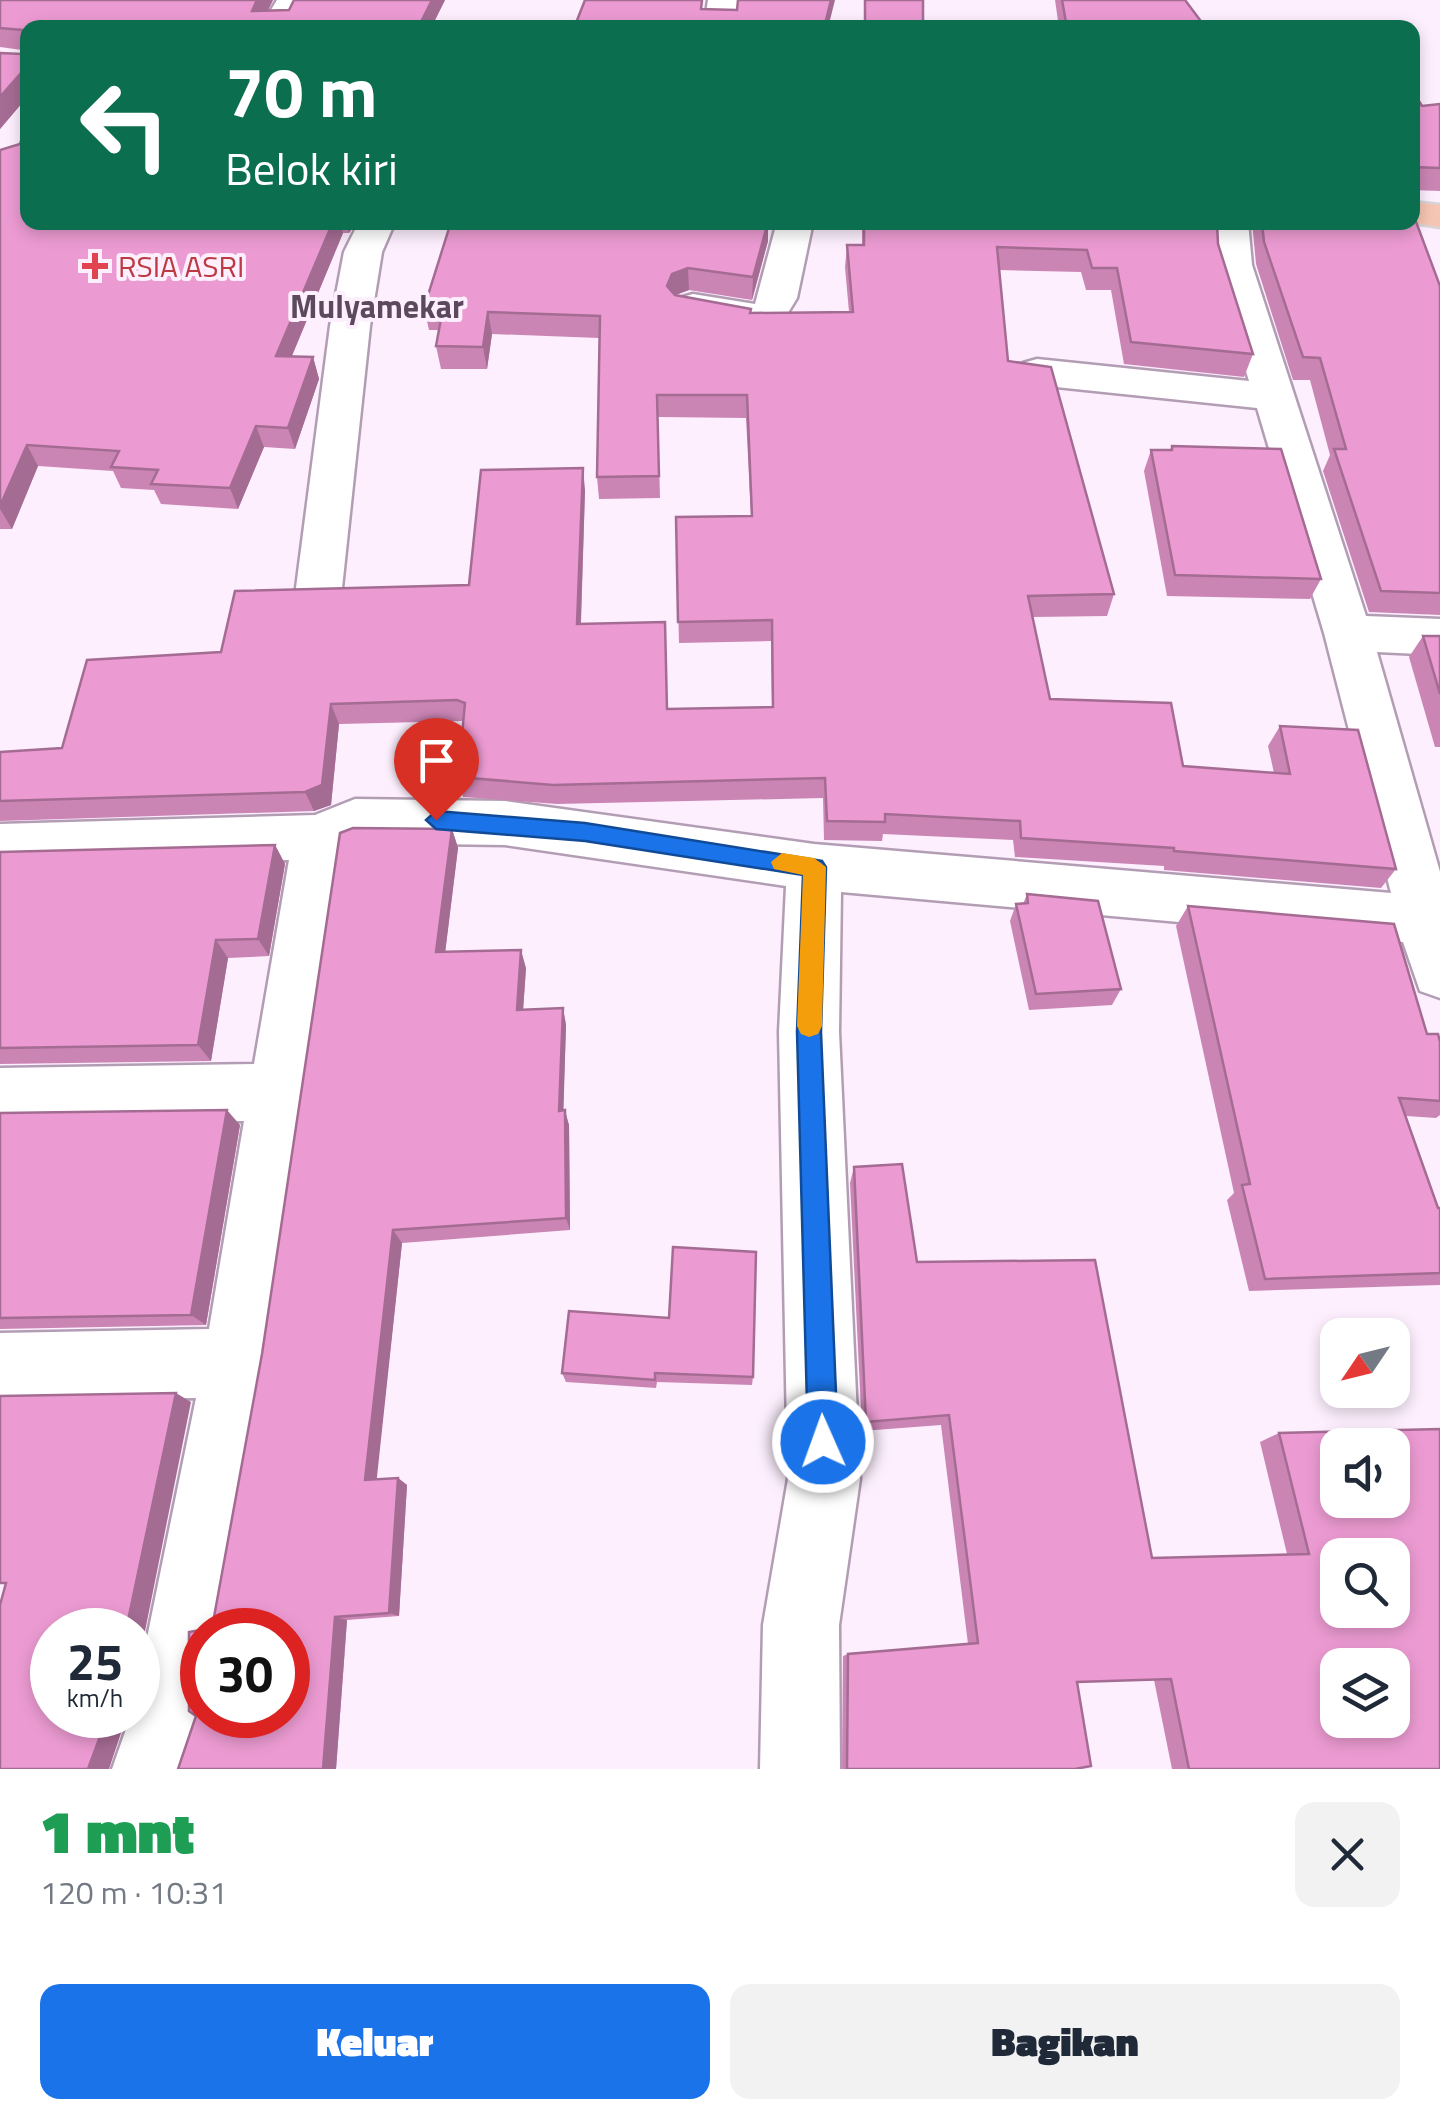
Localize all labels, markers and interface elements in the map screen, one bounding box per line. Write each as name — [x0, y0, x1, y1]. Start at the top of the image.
text: 70 m — [225, 38, 378, 144]
icon: left — [60, 60, 190, 190]
text: Belok kiri — [225, 134, 398, 202]
place label: RSIA ASRI — [118, 243, 244, 289]
marker: RSIA ASRI — [82, 253, 108, 279]
district label: Mulyamekar — [290, 282, 464, 330]
pin — [394, 718, 479, 821]
icon: arrive — [409, 733, 464, 788]
north arrow — [1320, 1318, 1410, 1408]
map controls — [1320, 1318, 1410, 1738]
position arrow — [771, 1390, 875, 1494]
button: sound — [1320, 1428, 1410, 1518]
button: search — [1320, 1538, 1410, 1628]
speed limit sign: 30 — [180, 1608, 310, 1738]
text: 25 — [67, 1623, 123, 1699]
button: layers — [1320, 1648, 1410, 1738]
text: km/h — [67, 1679, 123, 1717]
text: 1 mnt — [40, 1785, 195, 1876]
button: close — [1295, 1802, 1400, 1907]
text: 120 m · 10:31 — [40, 1868, 227, 1916]
button: Keluar — [40, 1984, 710, 2099]
button: Bagikan — [730, 1984, 1400, 2099]

